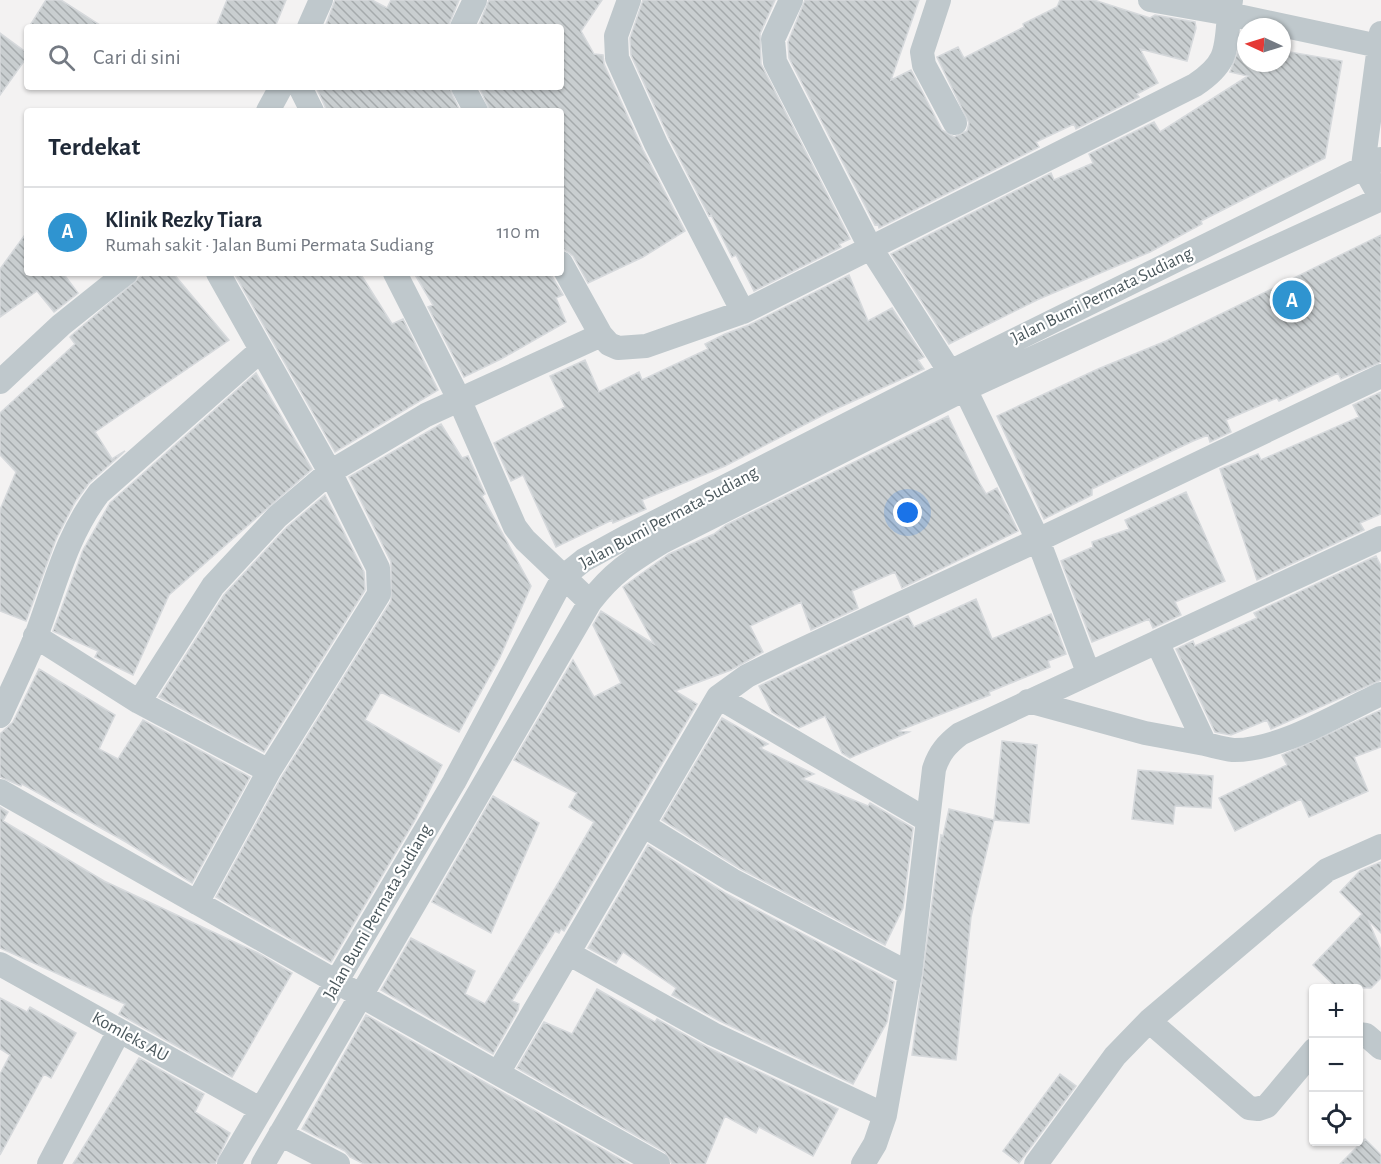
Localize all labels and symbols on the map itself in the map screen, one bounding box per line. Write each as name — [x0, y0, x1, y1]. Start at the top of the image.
north arrow — [1237, 18, 1291, 72]
street label: Jalan Bumi Permata Sudiang — [1009, 244, 1195, 348]
pin: A — [1272, 278, 1312, 322]
street label: Jalan Bumi Permata Sudiang — [577, 463, 761, 573]
your location — [893, 498, 922, 527]
street label: Jalan Bumi Permata Sudiang — [321, 821, 436, 1003]
street label: Komleks AU — [89, 1009, 171, 1065]

